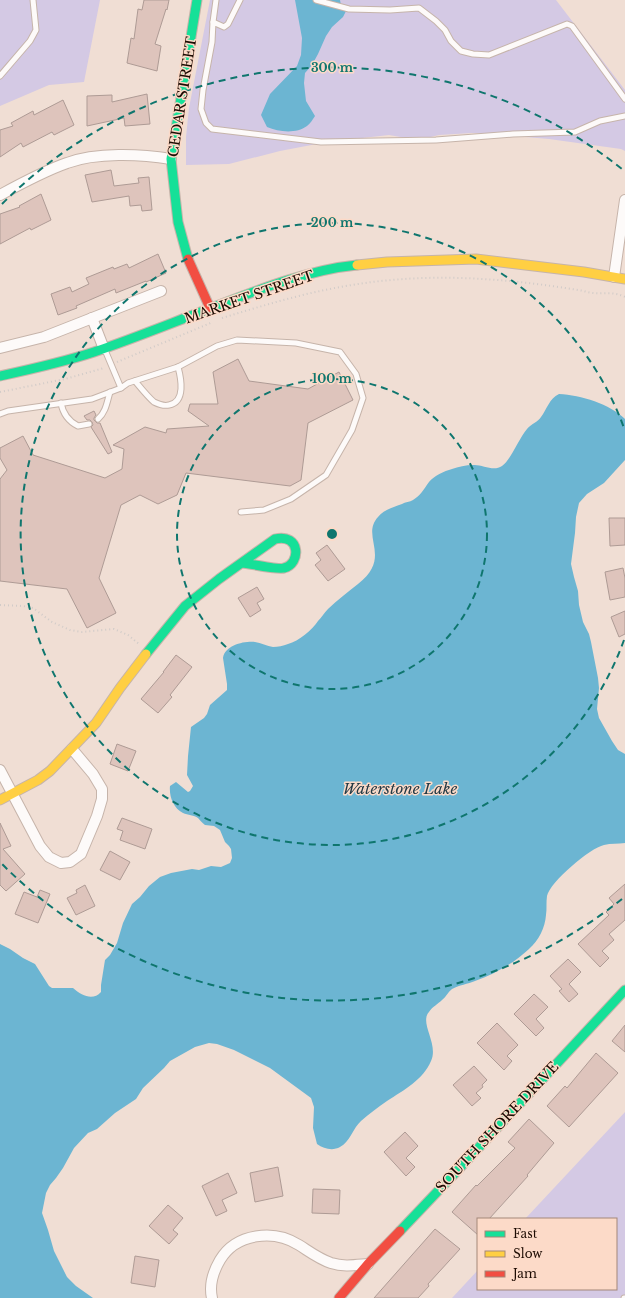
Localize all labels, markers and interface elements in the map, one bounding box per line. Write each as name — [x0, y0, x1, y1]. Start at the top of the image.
street label: CEDAR STREET — [164, 36, 200, 158]
text: 300 m — [311, 60, 354, 75]
text: 200 m — [311, 215, 354, 230]
street label: MARKET STREET — [182, 266, 316, 328]
text: 100 m — [312, 371, 353, 386]
centre of rings — [325, 527, 339, 541]
water label: Waterstone Lake — [343, 779, 458, 798]
street label: SOUTH SHORE DRIVE — [432, 1058, 562, 1196]
legend — [477, 1218, 617, 1290]
text: Fast — [513, 1226, 538, 1241]
text: Slow — [513, 1246, 543, 1261]
text: Jam — [511, 1266, 537, 1281]

